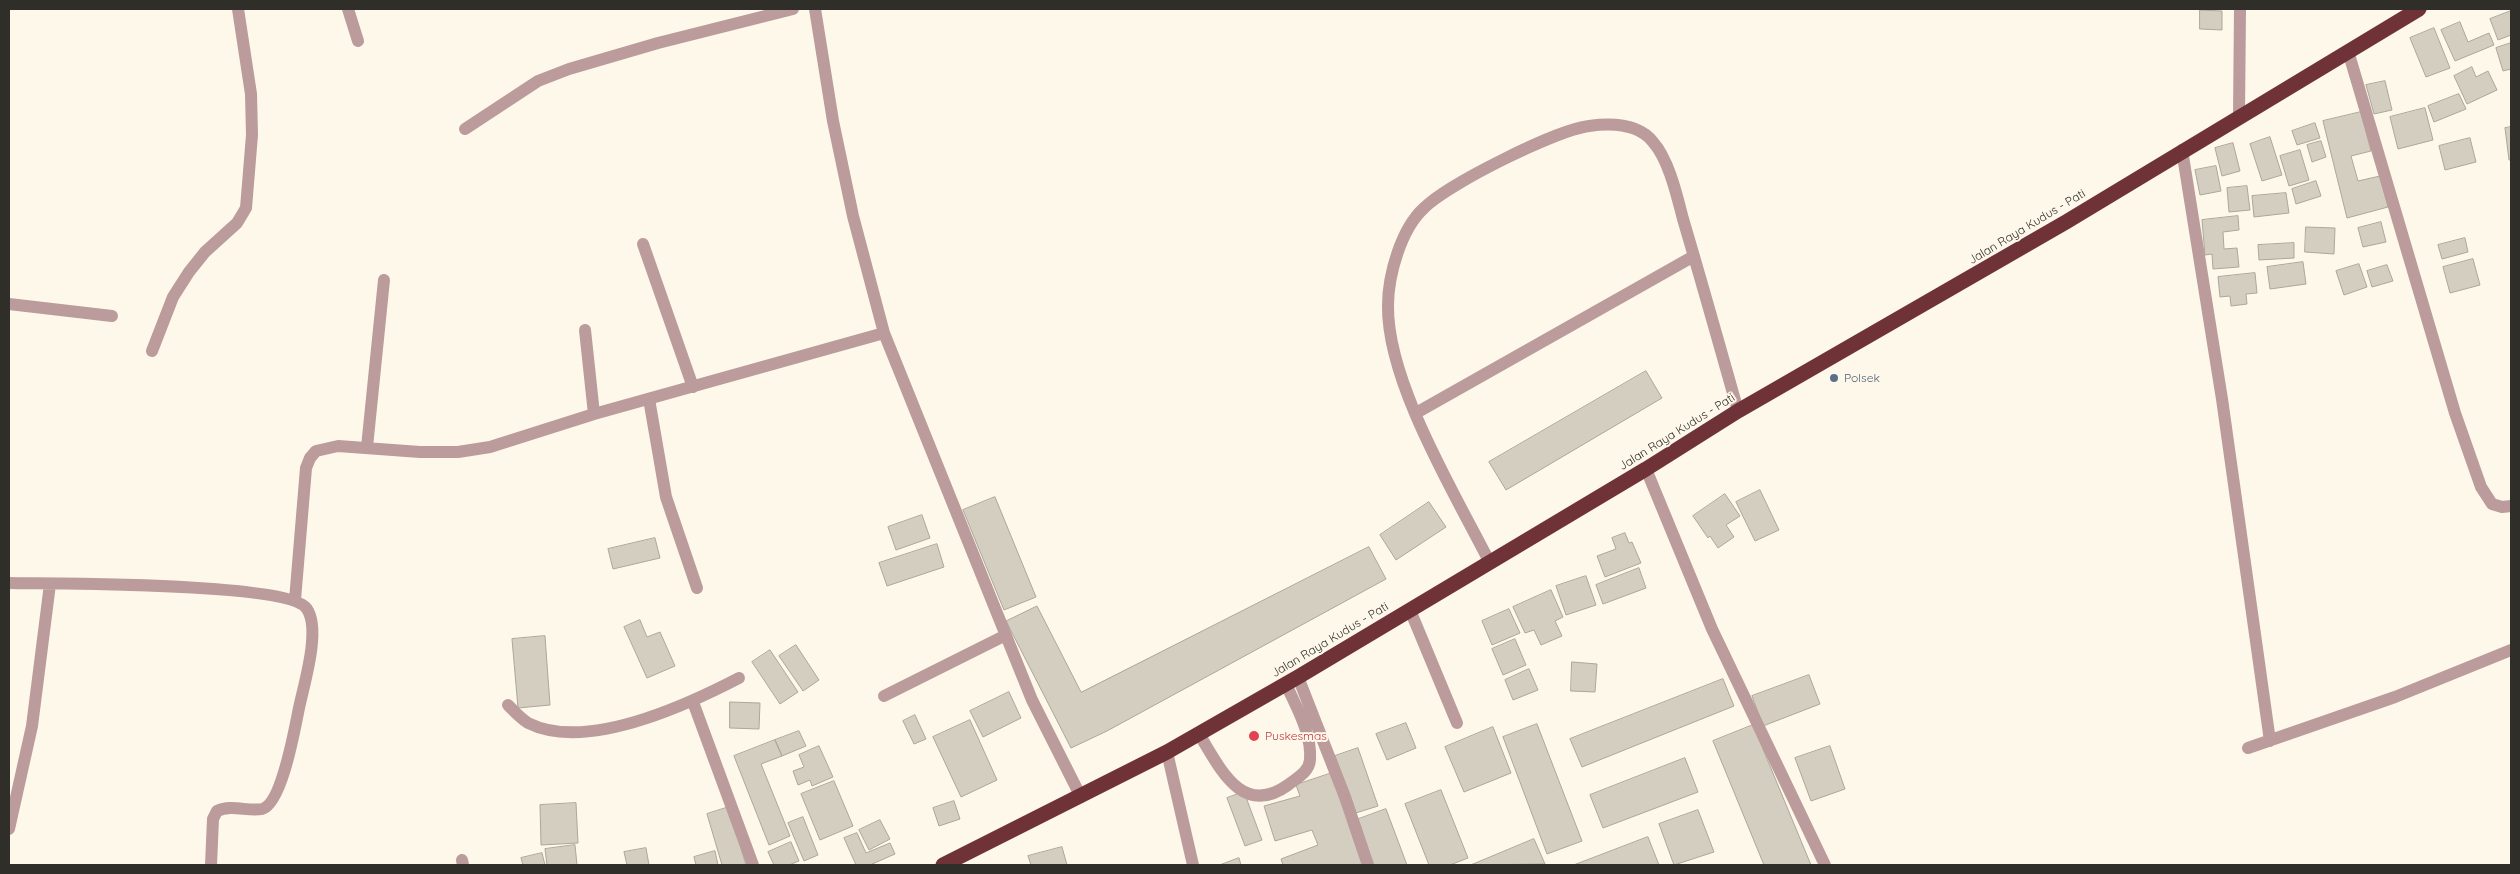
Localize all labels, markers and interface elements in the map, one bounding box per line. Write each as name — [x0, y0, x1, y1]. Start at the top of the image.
street label: Jalan Raya Kudus - Pati — [1966, 186, 2088, 268]
place label: Polsek — [1844, 371, 1880, 385]
marker: Polsek — [1828, 372, 1840, 384]
street label: Jalan Raya Kudus - Pati — [1616, 390, 1738, 474]
street label: Jalan Raya Kudus - Pati — [1269, 599, 1391, 681]
marker: Puskesmas — [1247, 729, 1261, 743]
place label: Puskesmas — [1265, 729, 1327, 743]

